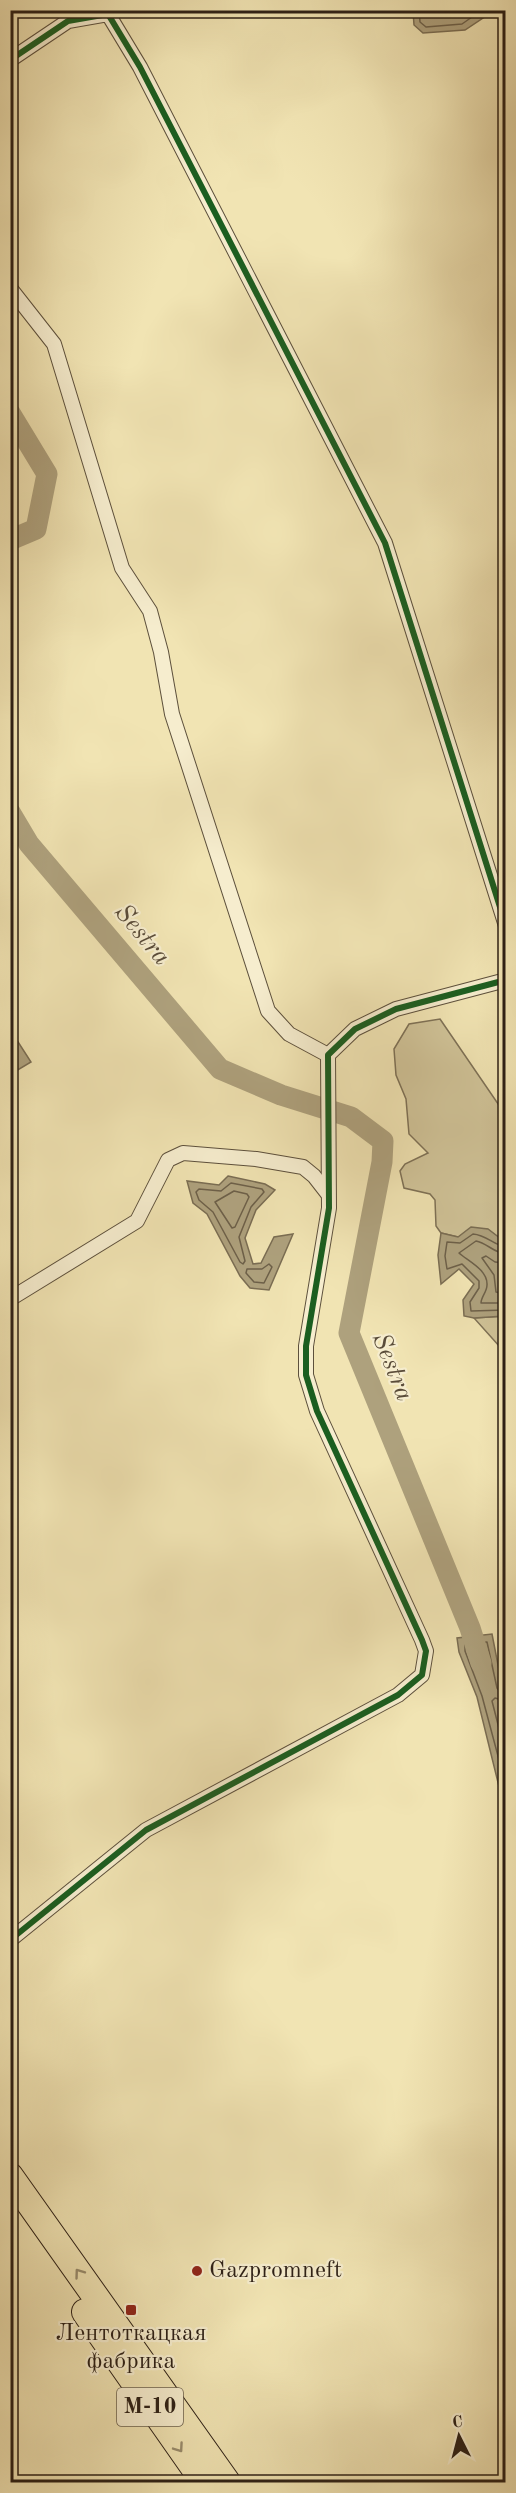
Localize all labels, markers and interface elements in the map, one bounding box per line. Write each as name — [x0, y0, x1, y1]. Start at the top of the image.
water label: Sestra — [109, 899, 175, 971]
water label: Sestra — [367, 1329, 417, 1405]
place label: Gazpromneft — [209, 2259, 342, 2283]
marker: Gazpromneft — [190, 2264, 204, 2278]
one-way arrow — [75, 2269, 86, 2280]
marker: Лентоткацкая фабрика — [124, 2303, 138, 2317]
place label: Лентоткацкая фабрика — [56, 2322, 206, 2374]
road number: М-10 — [117, 2388, 183, 2426]
north arrow — [429, 2406, 489, 2466]
text: С — [452, 2415, 464, 2432]
one-way arrow — [172, 2441, 183, 2452]

